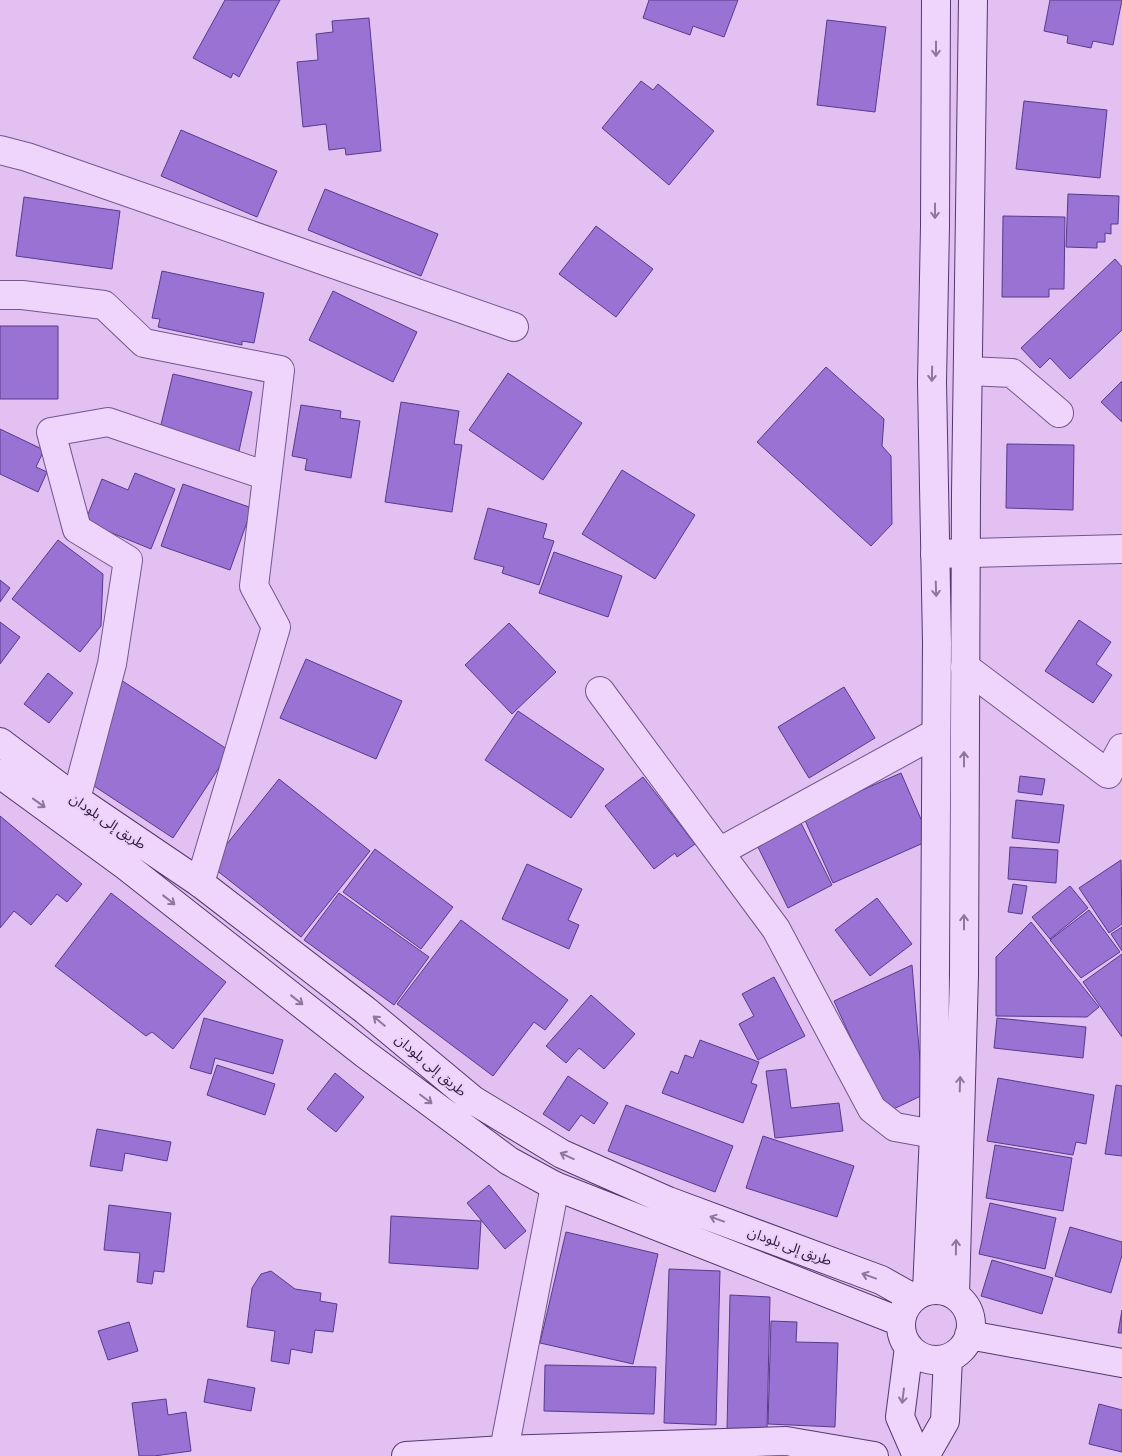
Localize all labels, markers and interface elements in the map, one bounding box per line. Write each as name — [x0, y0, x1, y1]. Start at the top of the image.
one-way arrow — [931, 40, 940, 56]
one-way arrow — [930, 202, 940, 219]
one-way arrow — [927, 365, 937, 381]
one-way arrow — [931, 580, 940, 596]
one-way arrow — [959, 751, 969, 768]
street label: طريق إلى بلودان — [66, 789, 150, 854]
one-way arrow — [32, 797, 45, 808]
one-way arrow — [162, 895, 176, 905]
one-way arrow — [959, 914, 969, 930]
one-way arrow — [290, 995, 303, 1006]
one-way arrow — [373, 1016, 386, 1027]
street label: طريق إلى بلودان — [391, 1030, 471, 1101]
one-way arrow — [956, 1076, 965, 1092]
one-way arrow — [419, 1094, 433, 1104]
one-way arrow — [560, 1151, 575, 1161]
one-way arrow — [710, 1214, 725, 1224]
street label: طريق إلى بلودان — [745, 1222, 834, 1270]
one-way arrow — [951, 1239, 961, 1255]
one-way arrow — [862, 1271, 878, 1280]
one-way arrow — [898, 1387, 908, 1403]

